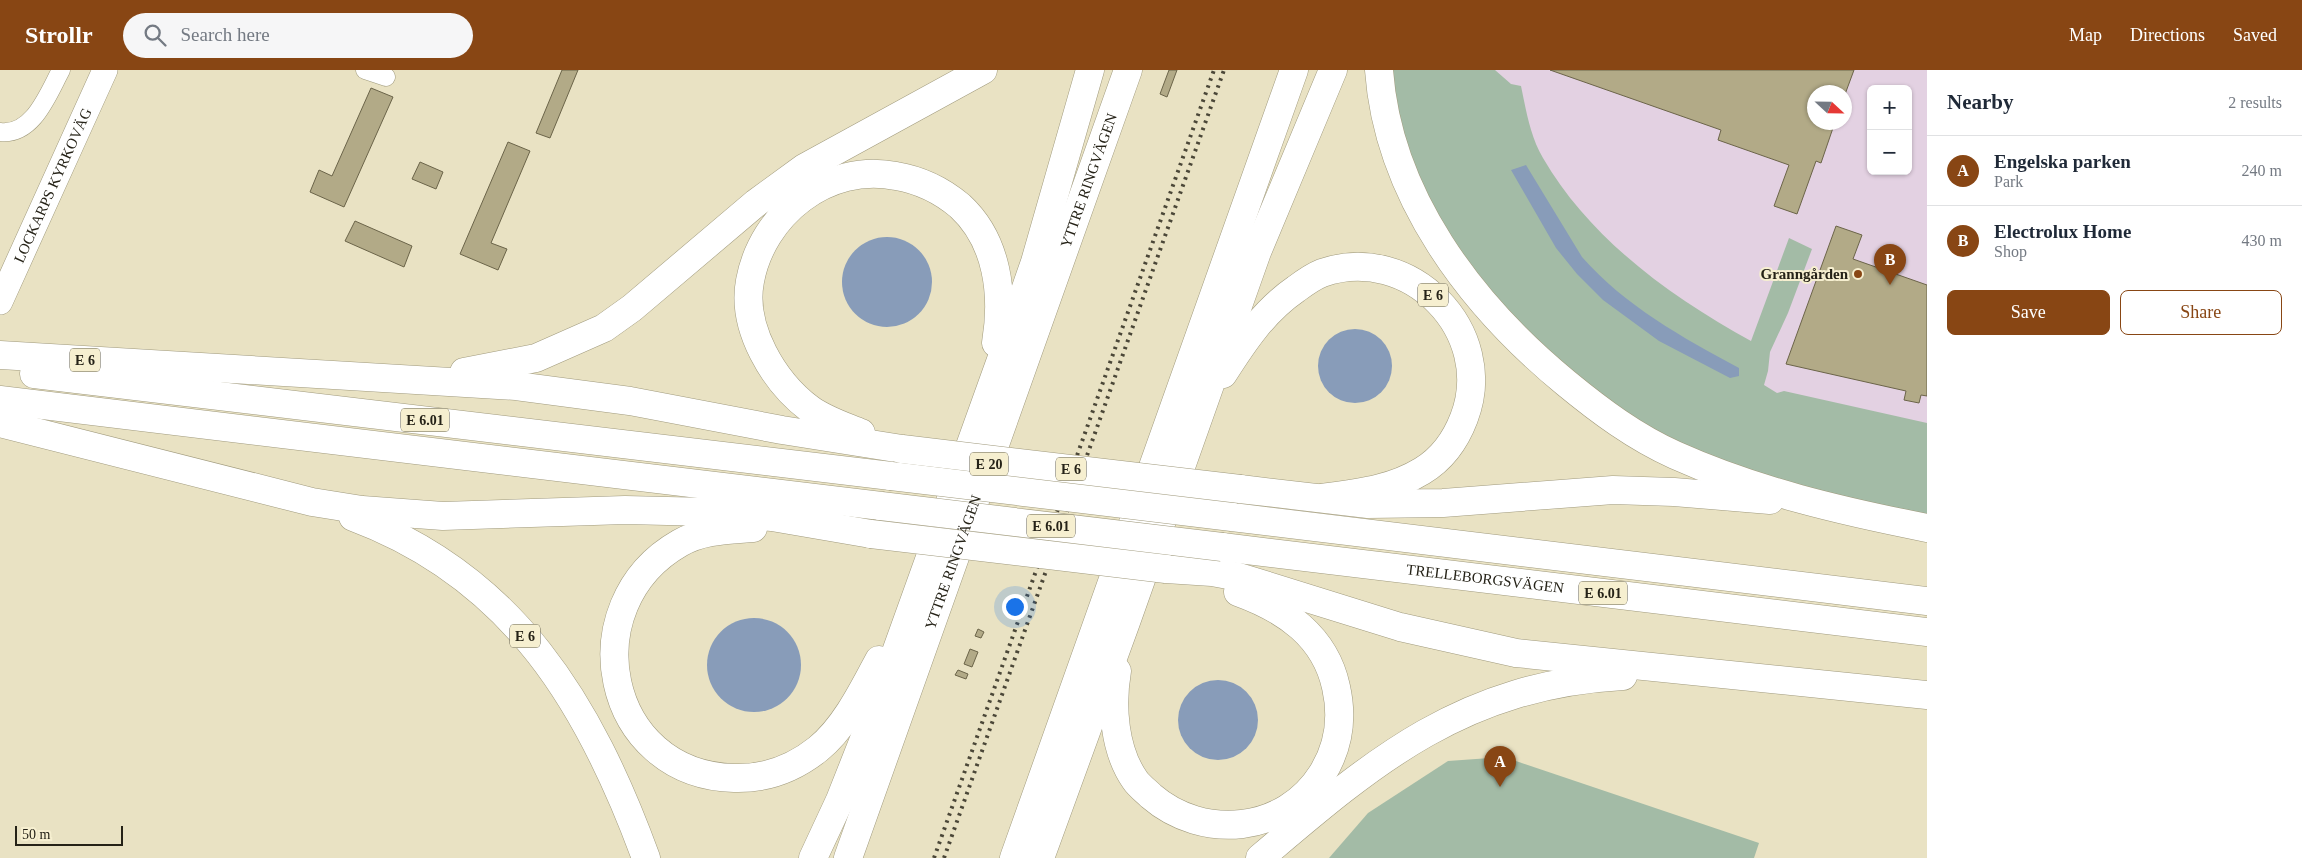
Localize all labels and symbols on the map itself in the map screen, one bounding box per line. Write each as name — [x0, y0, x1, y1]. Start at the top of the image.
north arrow — [1807, 85, 1852, 130]
street label: LOCKARPS KYRKOVÄG — [11, 105, 95, 265]
street label: YTTRE RINGVÄGEN — [1058, 111, 1120, 250]
pin: B — [1874, 244, 1906, 285]
place label: Granngården — [1760, 266, 1849, 282]
marker: Granngården — [1852, 268, 1864, 280]
road number: E 6 — [1418, 284, 1448, 306]
road number: E 6 — [70, 348, 100, 372]
road number: E 6.01 — [401, 408, 449, 432]
road number: E 20 — [970, 452, 1008, 476]
road number: E 6 — [1056, 458, 1086, 480]
street label: YTTRE RINGVÄGEN — [922, 493, 984, 631]
road number: E 6.01 — [1027, 514, 1075, 538]
street label: TRELLEBORGSVÄGEN — [1405, 561, 1565, 596]
road number: E 6.01 — [1579, 582, 1627, 604]
your location — [1002, 594, 1028, 620]
road number: E 6 — [510, 624, 540, 648]
pin: A — [1484, 746, 1516, 787]
scale bar — [15, 823, 122, 846]

